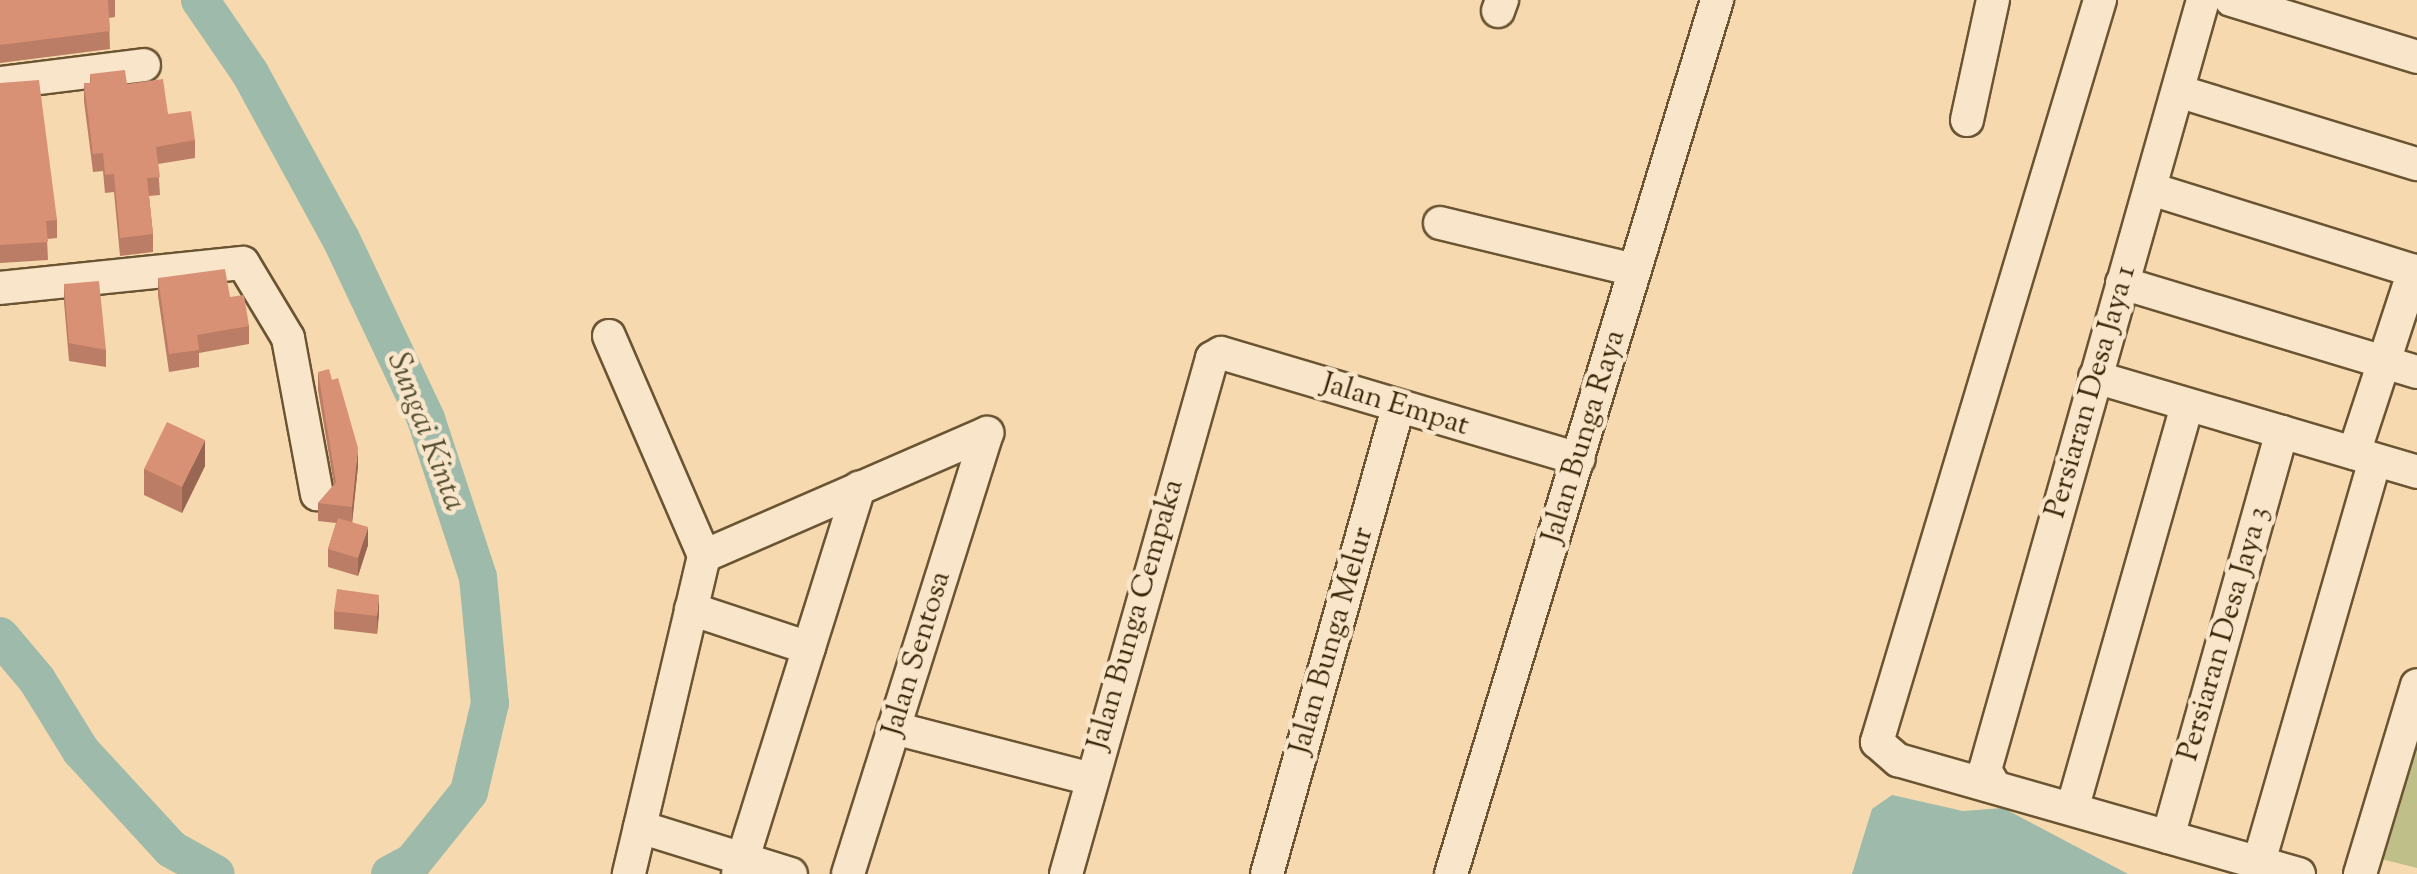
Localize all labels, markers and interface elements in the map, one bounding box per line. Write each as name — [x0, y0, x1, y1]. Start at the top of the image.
street label: Persiaran Desa Jaya 1 — [2039, 262, 2145, 522]
street label: Jalan Bunga Raya — [1535, 326, 1635, 548]
water label: Sungai Kinta — [377, 347, 473, 517]
street label: Jalan Empat — [1317, 367, 1473, 445]
street label: Jalan Bunga Cempaka — [1081, 476, 1193, 754]
street label: Persiaran Desa Jaya 3 — [2171, 503, 2279, 765]
street label: Jalan Bunga Melur — [1283, 523, 1383, 759]
street label: Jalan Sentosa — [876, 567, 960, 741]

